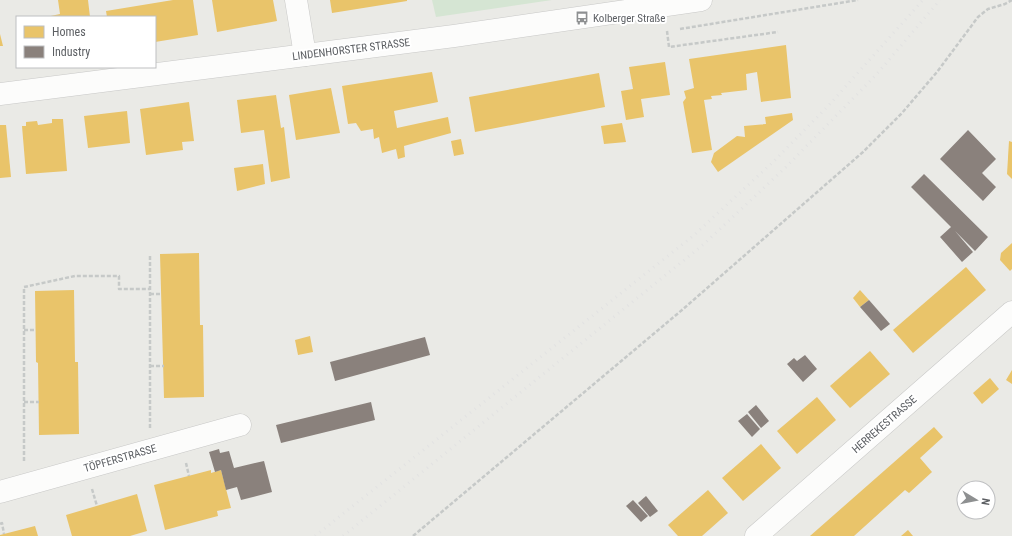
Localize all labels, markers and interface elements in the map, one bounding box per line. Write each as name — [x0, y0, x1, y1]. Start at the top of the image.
bus stop icon: Kolberger Straße — [574, 10, 590, 26]
place label: Kolberger Straße — [593, 12, 665, 25]
legend — [16, 16, 156, 68]
text: Homes — [52, 25, 86, 39]
street label: LINDENHORSTER STRASSE — [292, 36, 411, 63]
text: Industry — [52, 45, 90, 59]
street label: HERREKESTRASSE — [849, 392, 920, 456]
street label: TÖPFERSTRASSE — [82, 442, 159, 475]
north arrow — [956, 480, 996, 520]
text: N — [978, 497, 992, 506]

